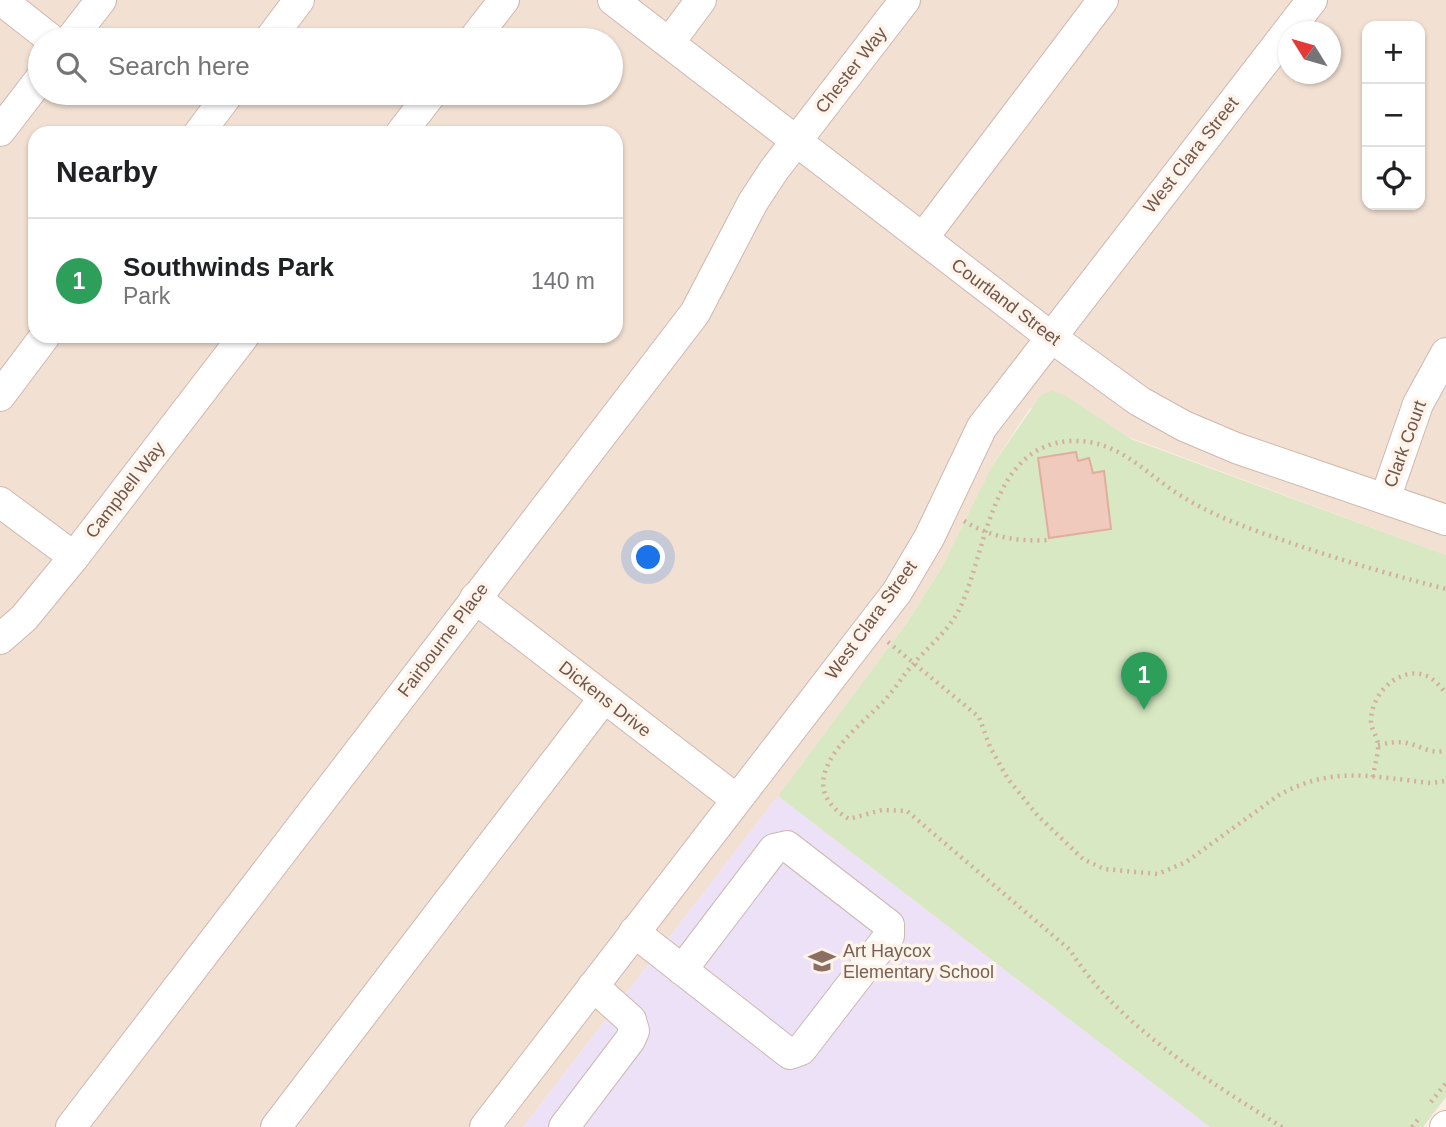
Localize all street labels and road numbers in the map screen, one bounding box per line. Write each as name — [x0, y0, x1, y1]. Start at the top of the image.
street label: Chester Way — [811, 23, 891, 117]
street label: West Clara Street — [1139, 93, 1243, 217]
street label: Courtland Street — [948, 255, 1064, 349]
street label: Clark Court — [1380, 398, 1430, 490]
street label: Campbell Way — [81, 438, 169, 542]
street label: West Clara Street — [821, 557, 921, 683]
street label: Fairbourne Place — [394, 579, 492, 701]
street label: Dickens Drive — [555, 657, 655, 741]

